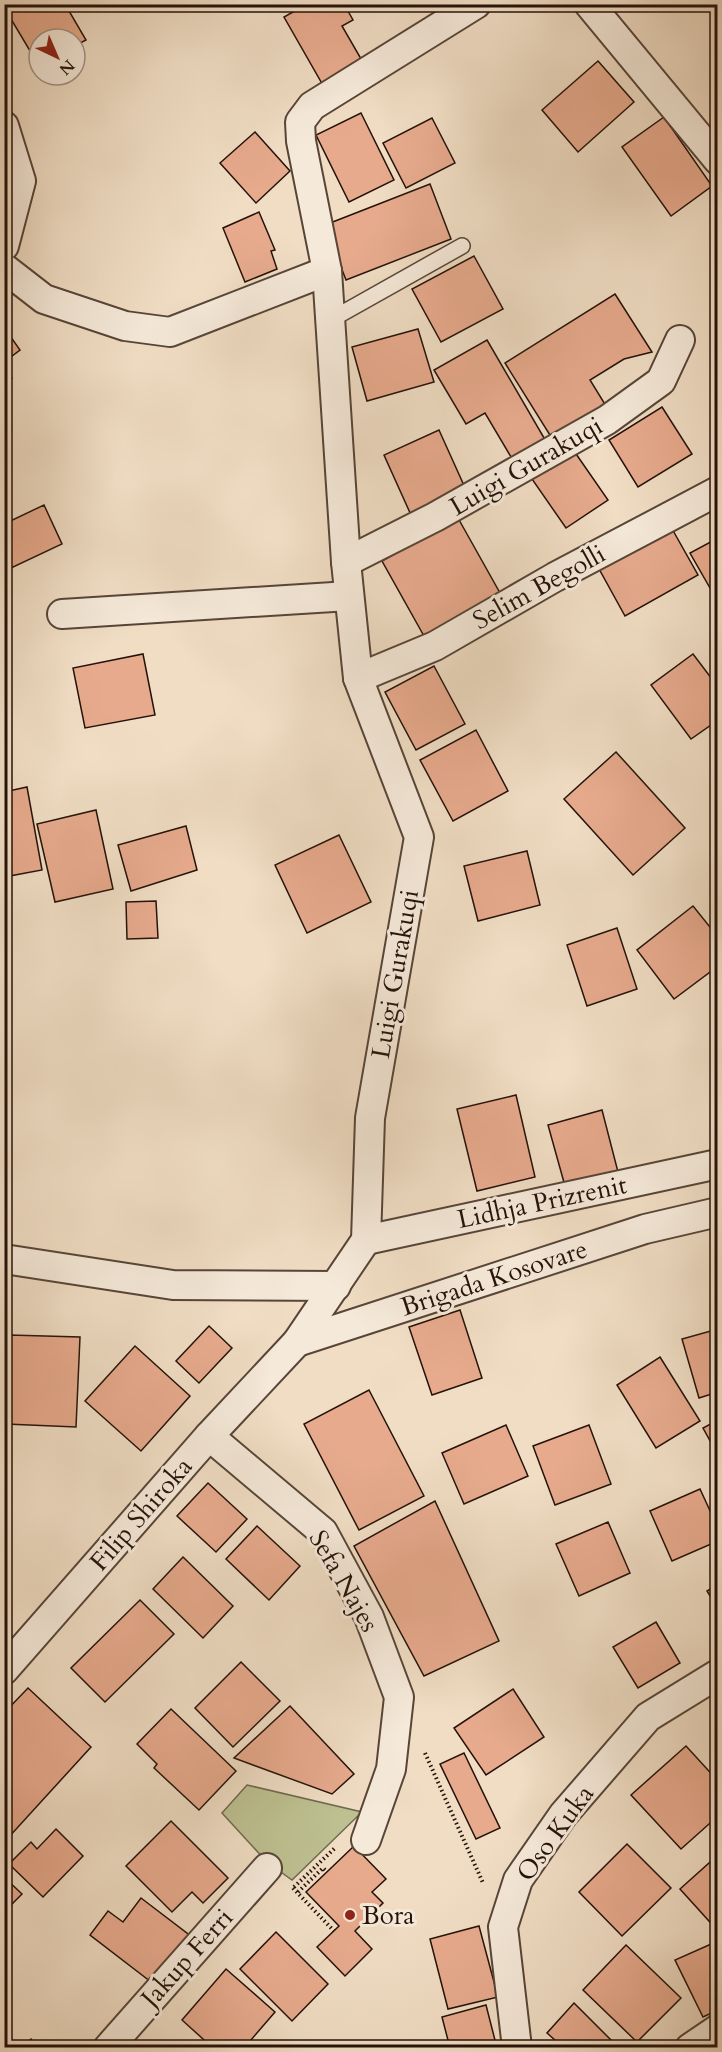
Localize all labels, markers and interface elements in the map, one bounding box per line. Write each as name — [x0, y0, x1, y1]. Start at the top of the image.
north arrow — [27, 27, 87, 87]
text: N — [54, 54, 79, 80]
street label: Luigi Gurakuqi — [443, 408, 609, 524]
street label: Selim Begolli — [466, 536, 612, 638]
street label: Luigi Gurakuqi — [363, 887, 427, 1061]
street label: Lidhja Prizrenit — [454, 1167, 630, 1237]
street label: Brigada Kosovare — [396, 1231, 592, 1325]
street label: Filip Shiroka — [82, 1450, 200, 1578]
street label: Sefa Najes — [301, 1524, 387, 1638]
street label: Oso Kuka — [508, 1778, 602, 1888]
place label: Bora — [362, 1898, 414, 1933]
street label: Jakup Ferri — [131, 1901, 241, 2018]
marker: Bora — [343, 1908, 357, 1922]

